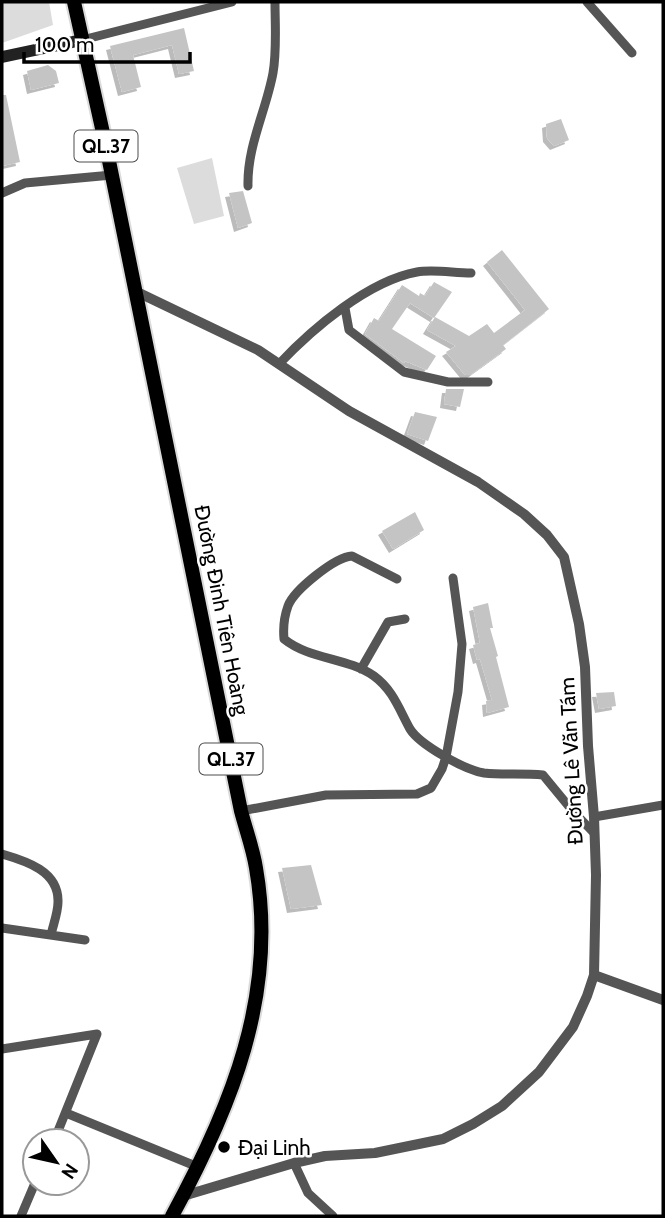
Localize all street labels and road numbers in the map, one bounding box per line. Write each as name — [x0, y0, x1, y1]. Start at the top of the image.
road number: QL.37 — [74, 130, 138, 162]
street label: Đường Đinh Tiên Hoàng — [189, 503, 255, 718]
street label: Đường Lê Văn Tám — [554, 677, 588, 845]
road number: QL.37 — [200, 744, 262, 774]

